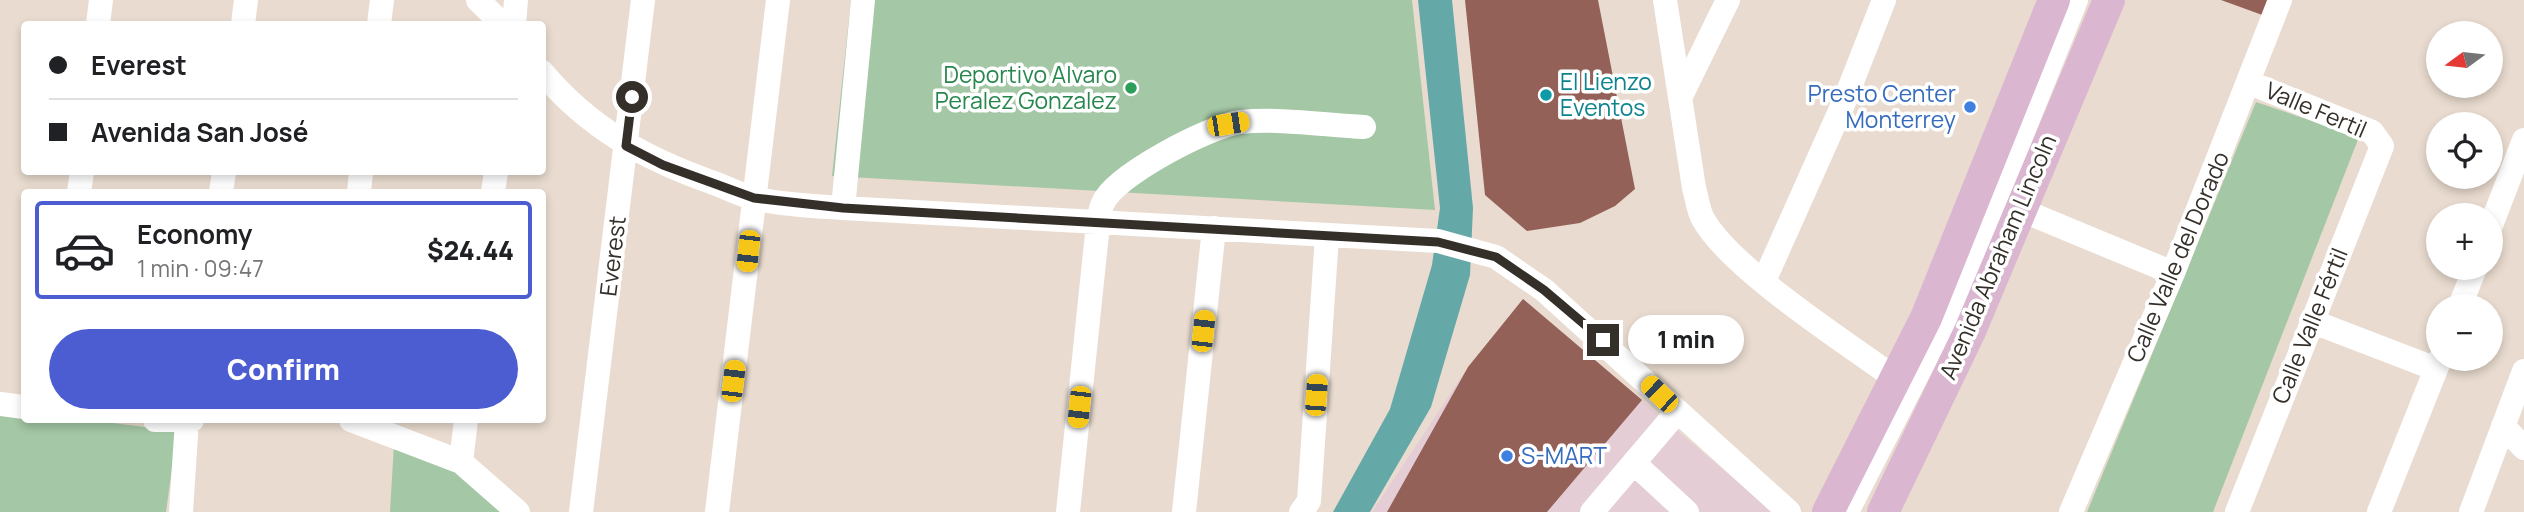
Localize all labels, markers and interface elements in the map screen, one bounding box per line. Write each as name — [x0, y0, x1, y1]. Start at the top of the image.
north arrow — [2426, 21, 2502, 98]
map controls — [2426, 21, 2503, 371]
text: Everest — [91, 47, 187, 83]
place label: Deportivo Alvaro Peralez Gonzalez — [935, 58, 1117, 116]
place label: El Lienzo Eventos — [1560, 65, 1652, 123]
street label: Valle Fertil — [2261, 73, 2372, 145]
place label: Presto Center Monterrey — [1808, 77, 1956, 135]
marker: Deportivo Alvaro Peralez Gonzalez — [1123, 80, 1139, 96]
route start — [616, 81, 648, 113]
marker: El Lienzo Eventos — [1538, 87, 1554, 103]
marker: Presto Center Monterrey — [1962, 99, 1978, 115]
car — [1206, 110, 1251, 138]
button: locate — [2426, 112, 2503, 189]
text: Avenida San José — [91, 114, 308, 150]
street label: Avenida Abraham Lincoln — [1931, 129, 2063, 384]
street label: Calle Valle del Dorado — [2118, 146, 2236, 367]
button: + — [2426, 203, 2503, 280]
street label: Everest — [591, 214, 633, 298]
text: Economy — [137, 216, 252, 252]
icon: car — [53, 219, 116, 282]
car — [736, 229, 761, 273]
text: $24.44 — [427, 232, 514, 268]
street label: Calle Valle Fértil — [2263, 243, 2355, 408]
text: 1 min · 09:47 — [137, 252, 264, 284]
button: − — [2426, 294, 2503, 371]
car — [1191, 309, 1216, 353]
callout: 1 min — [1628, 316, 1743, 364]
text: 1 min — [1657, 323, 1715, 355]
route end — [1587, 324, 1619, 356]
button: Confirm — [49, 329, 518, 409]
car — [721, 359, 746, 403]
car — [1637, 372, 1682, 416]
car — [1305, 373, 1328, 417]
car — [1067, 385, 1092, 429]
place label: S-MART — [1521, 439, 1607, 471]
marker: S-MART — [1499, 448, 1515, 464]

